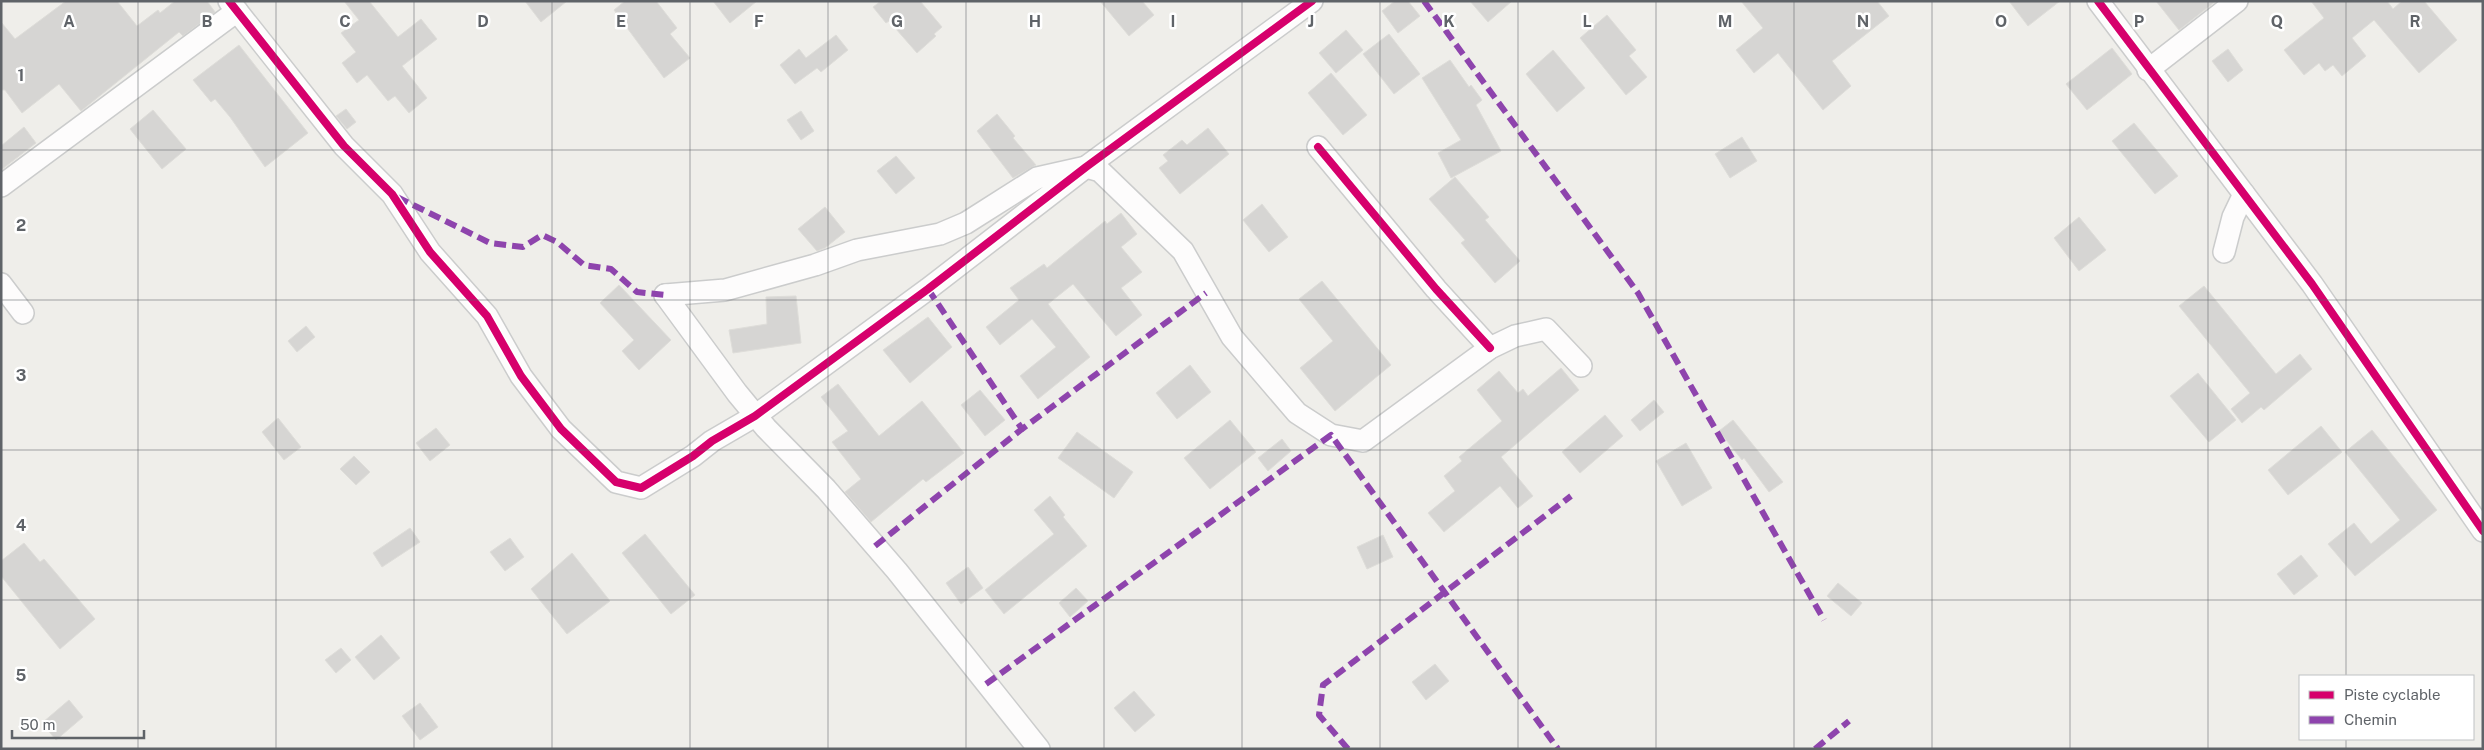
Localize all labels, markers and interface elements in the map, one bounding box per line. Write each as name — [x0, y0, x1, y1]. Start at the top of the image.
text: A — [63, 12, 75, 31]
text: B — [202, 12, 213, 31]
text: C — [339, 12, 351, 31]
text: D — [477, 12, 489, 31]
text: E — [616, 12, 626, 31]
text: F — [754, 12, 764, 31]
text: G — [891, 12, 903, 31]
text: H — [1029, 12, 1041, 31]
text: I — [1171, 12, 1175, 31]
text: J — [1308, 12, 1314, 31]
text: K — [1443, 12, 1455, 31]
text: L — [1582, 12, 1592, 31]
text: M — [1718, 12, 1732, 31]
text: N — [1857, 12, 1869, 31]
text: O — [1995, 12, 2007, 31]
text: P — [2134, 12, 2144, 31]
text: Q — [2271, 12, 2283, 31]
text: R — [2409, 12, 2421, 31]
text: 1 — [18, 66, 24, 85]
text: 2 — [16, 216, 26, 235]
text: 3 — [16, 366, 26, 385]
text: 4 — [16, 516, 27, 535]
text: 5 — [16, 666, 27, 685]
legend — [2299, 675, 2474, 740]
text: Piste cyclable — [2344, 686, 2441, 703]
scale bar — [12, 708, 145, 740]
text: Chemin — [2344, 711, 2397, 728]
text: 50 m — [20, 716, 55, 733]

